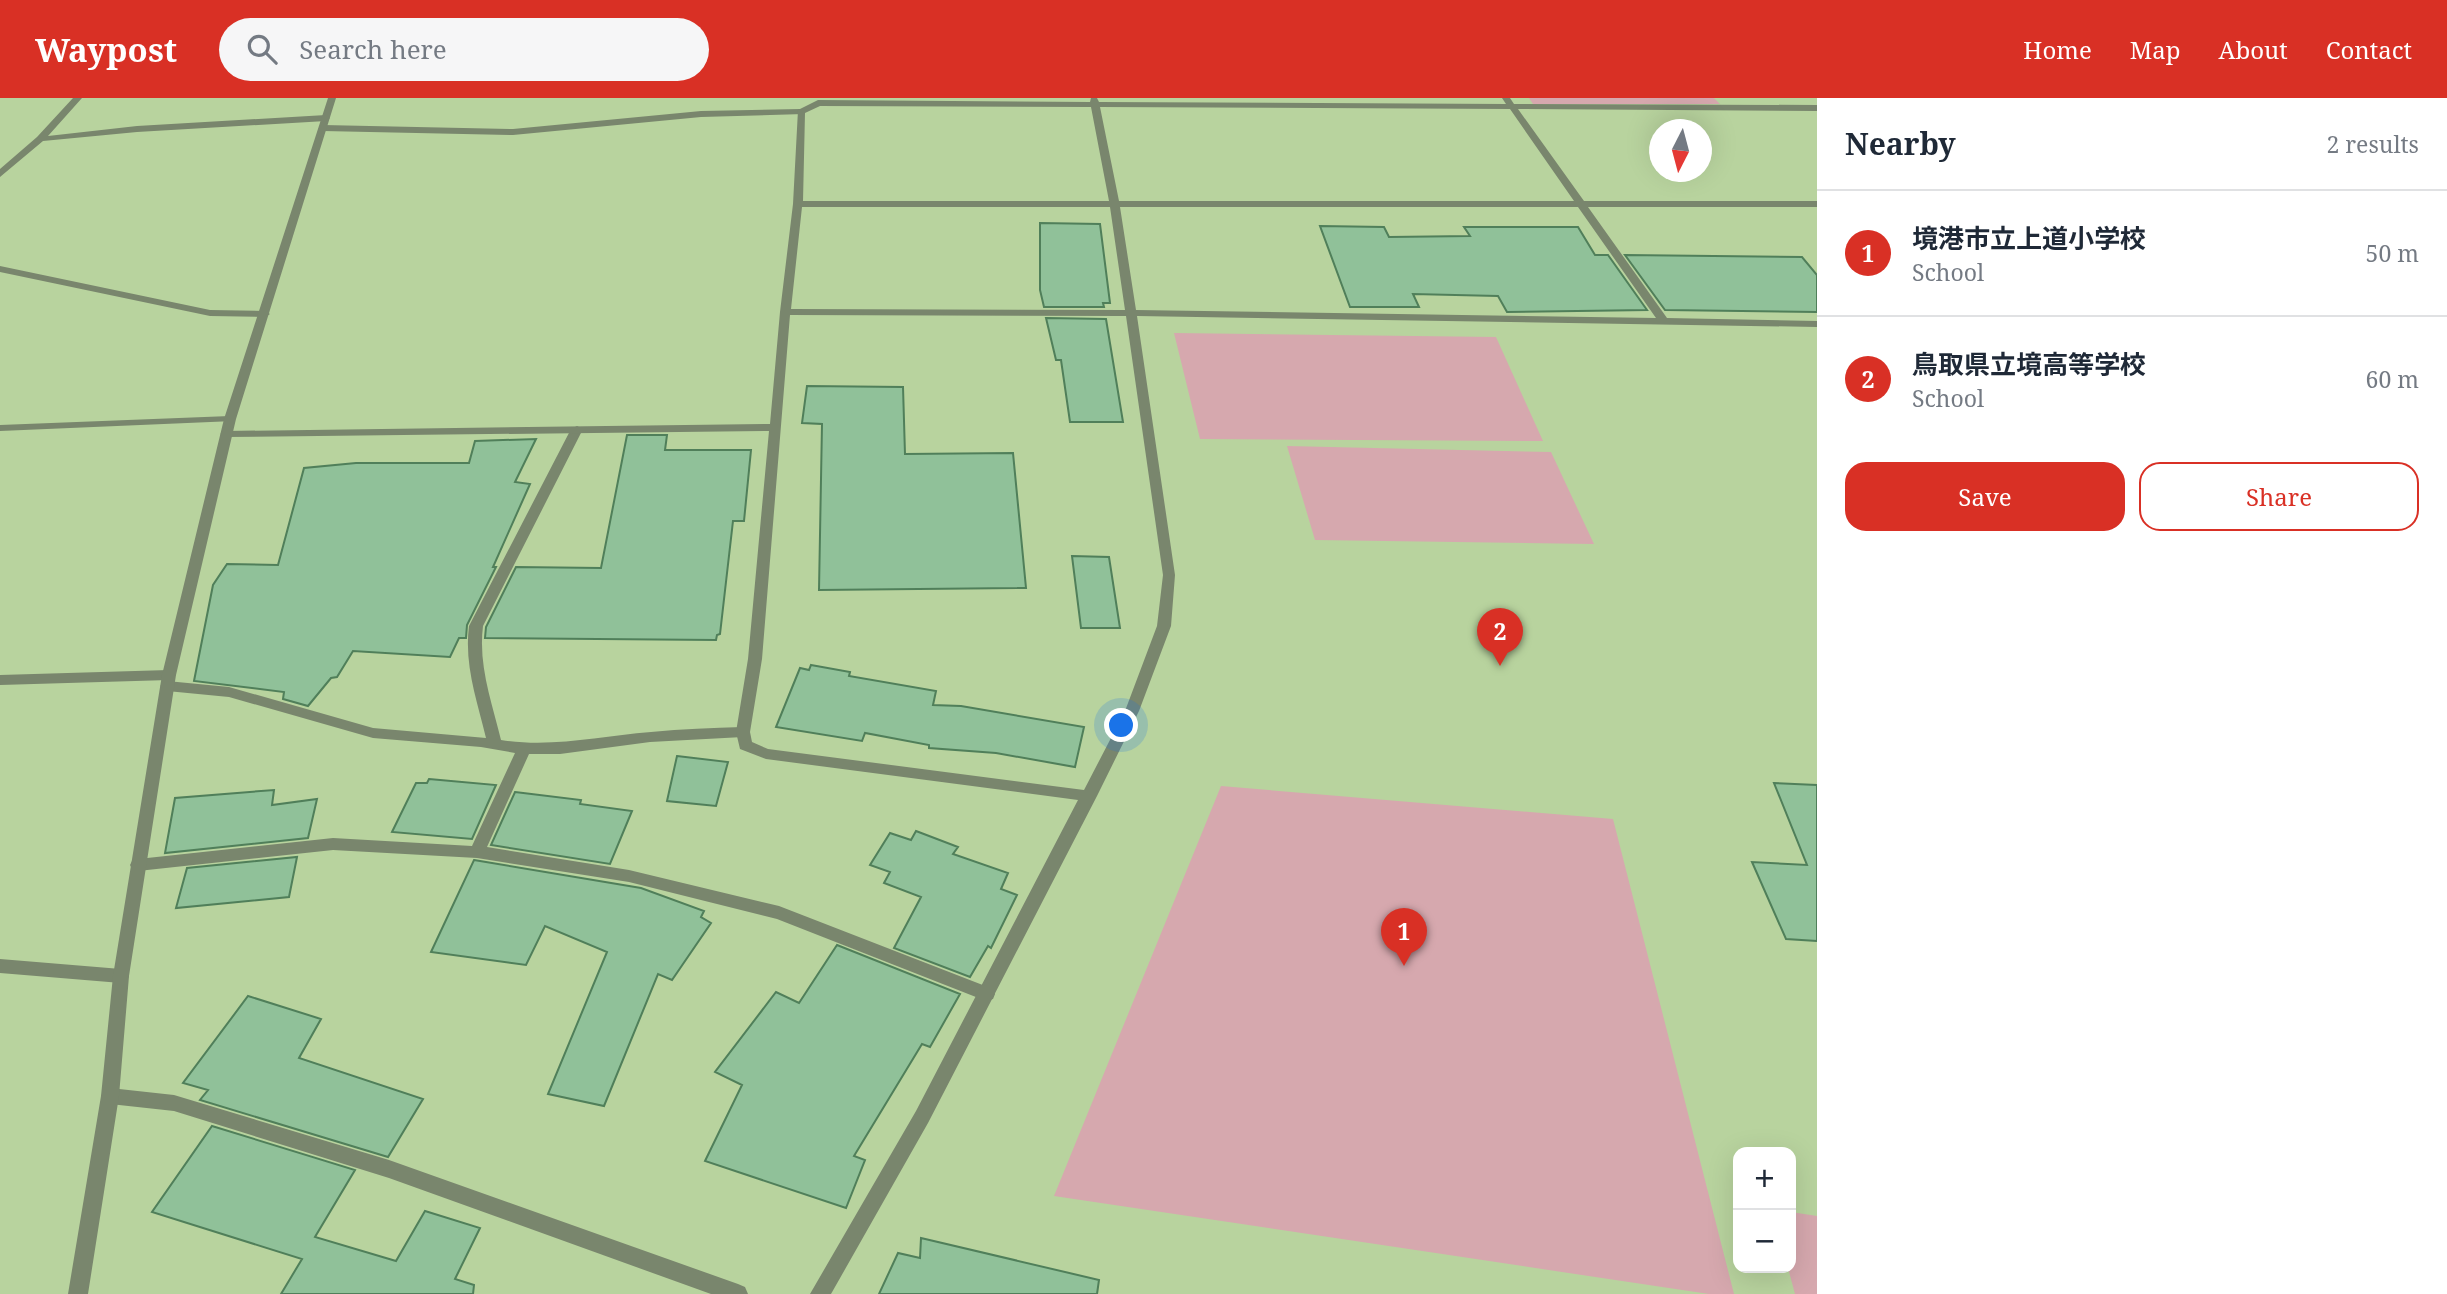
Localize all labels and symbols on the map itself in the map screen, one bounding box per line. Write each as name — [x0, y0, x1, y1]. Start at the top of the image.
north arrow — [1649, 119, 1712, 182]
pin: 2 — [1477, 608, 1523, 666]
your location — [1104, 708, 1138, 742]
pin: 1 — [1381, 908, 1427, 966]

